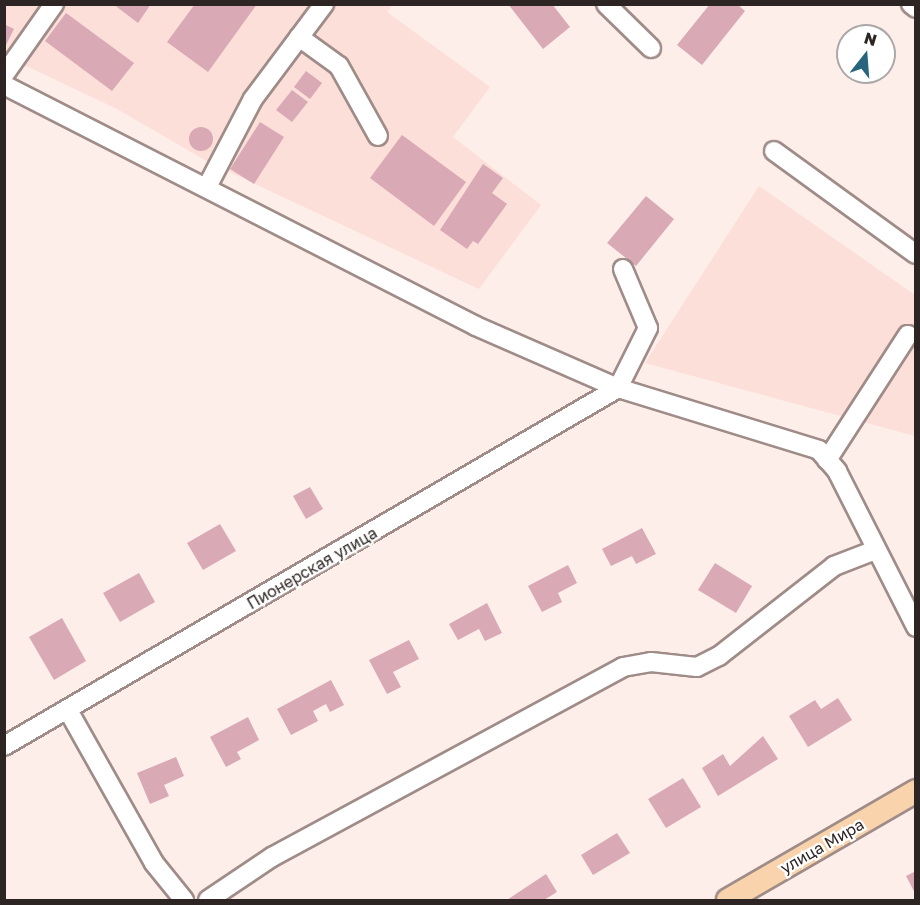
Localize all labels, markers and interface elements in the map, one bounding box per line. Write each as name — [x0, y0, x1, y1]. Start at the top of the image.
north arrow — [836, 24, 896, 84]
text: N — [862, 27, 879, 50]
street label: Пионерская улица — [244, 523, 380, 613]
street label: улица Мира — [777, 814, 867, 878]

